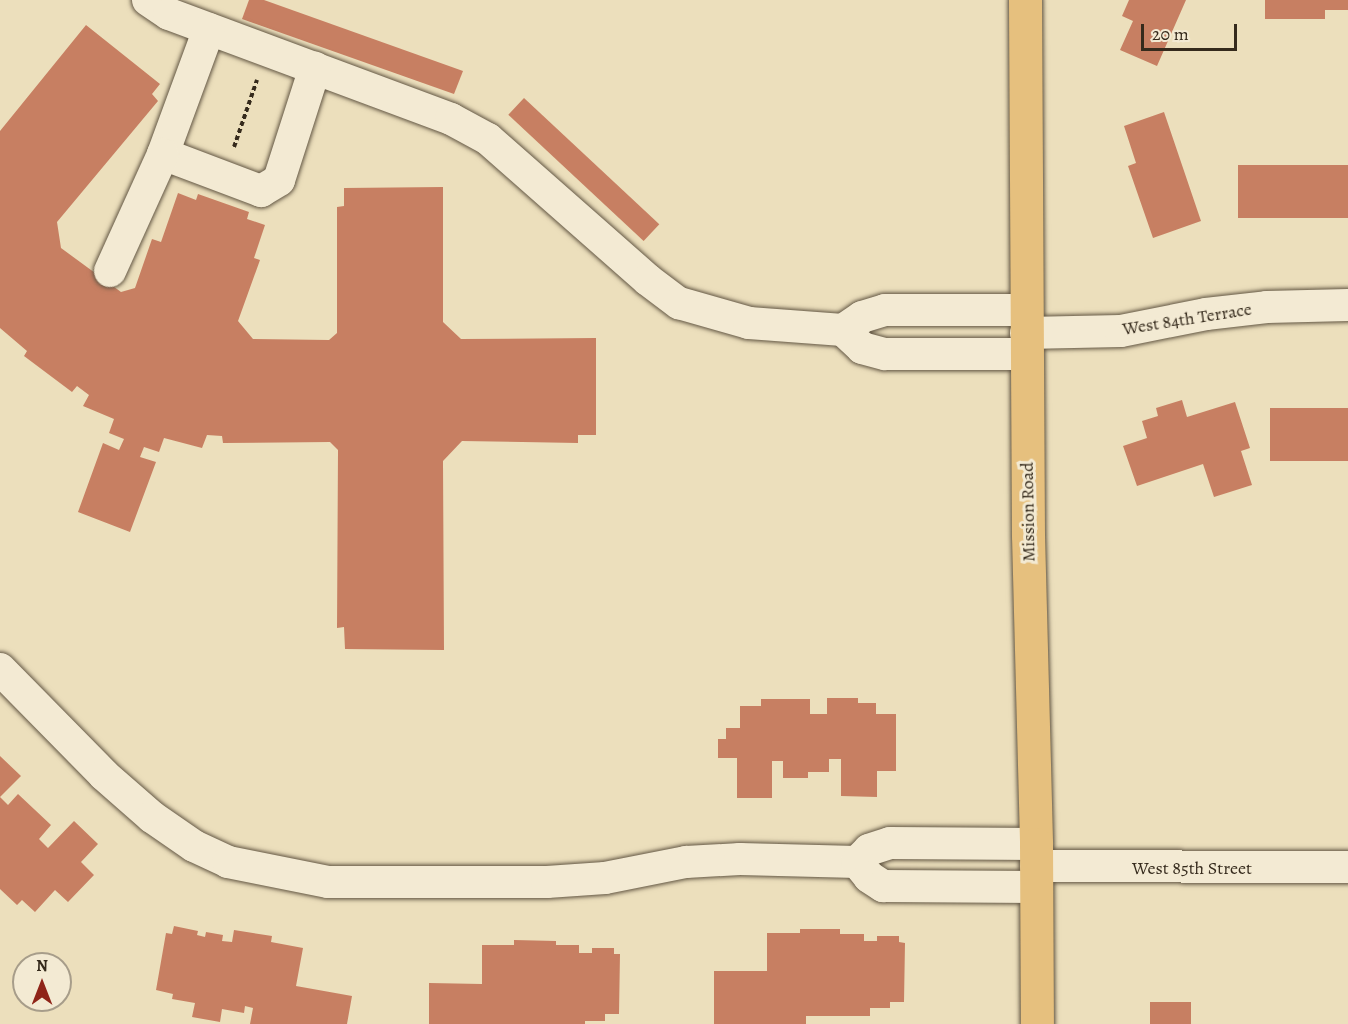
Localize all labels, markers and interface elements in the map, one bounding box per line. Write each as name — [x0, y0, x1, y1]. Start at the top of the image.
scale bar — [1144, 12, 1240, 50]
text: 20 m — [1152, 22, 1189, 46]
street label: West 84th Terrace — [1121, 298, 1253, 340]
street label: Mission Road — [1016, 462, 1040, 562]
street label: West 85th Street — [1132, 857, 1252, 879]
north arrow — [12, 952, 72, 1012]
text: N — [36, 955, 48, 977]

